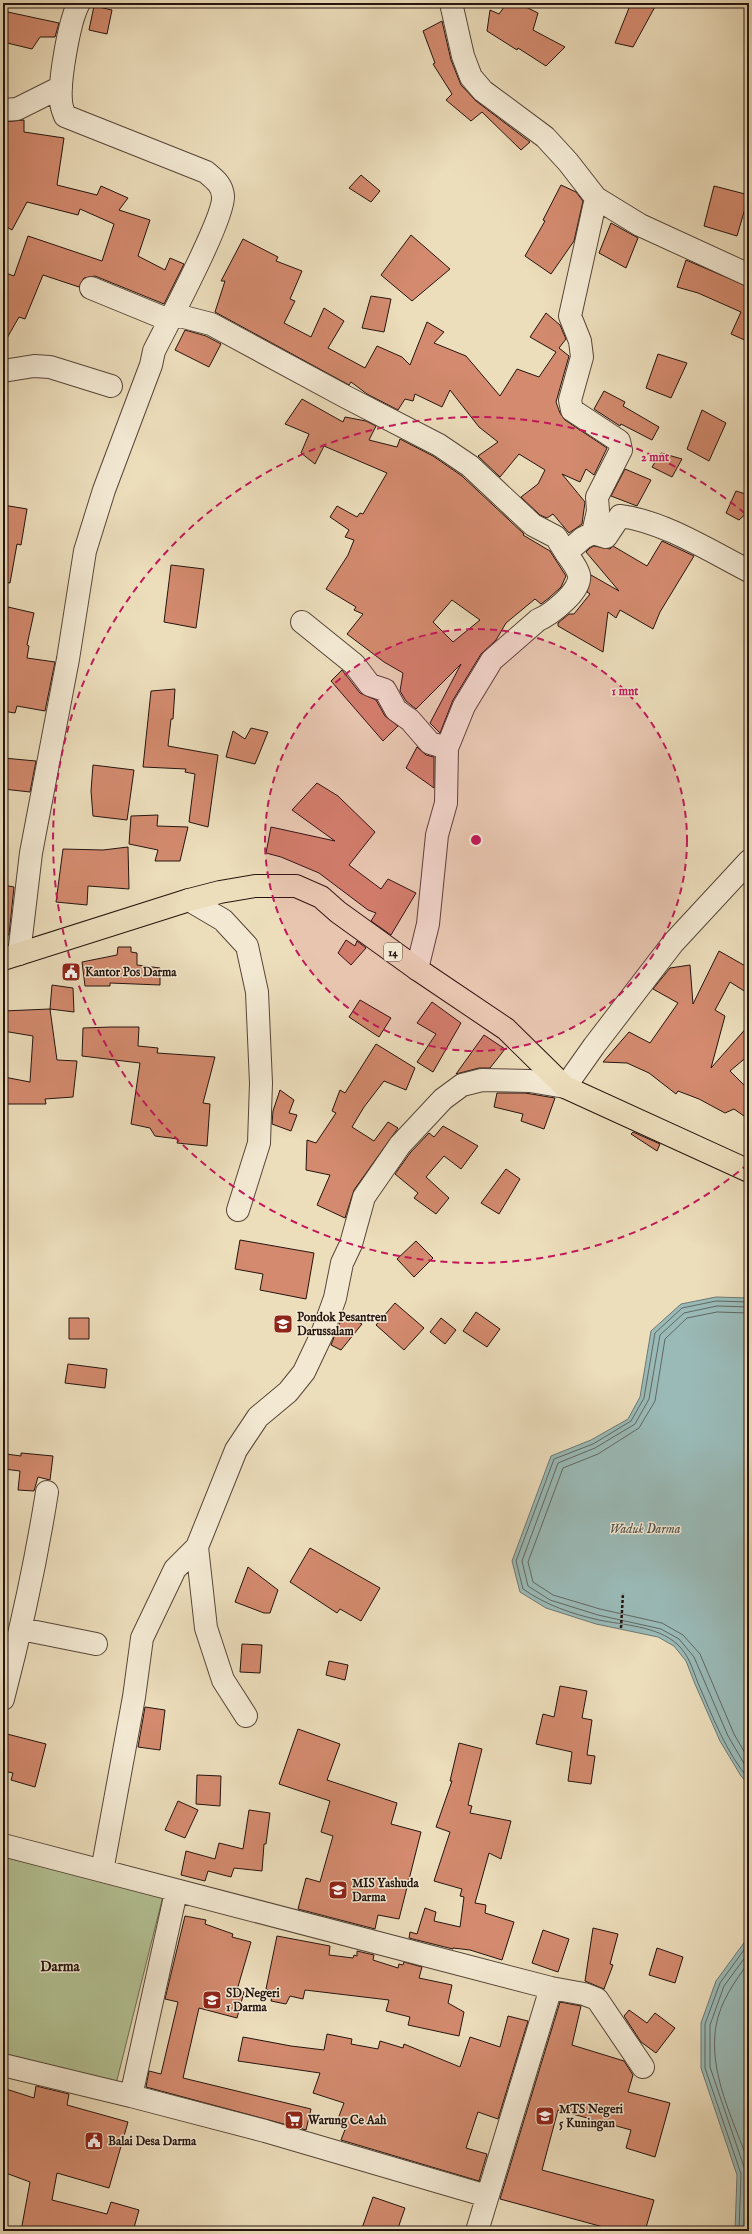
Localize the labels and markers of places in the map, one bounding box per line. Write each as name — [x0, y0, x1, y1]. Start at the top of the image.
centre of rings — [469, 833, 483, 847]
public building icon: Kantor Pos Darma — [60, 961, 82, 983]
place label: Kantor Pos Darma — [85, 965, 177, 980]
place label: Pondok Pesantren Darussalam — [297, 1310, 387, 1339]
school or university icon: Pondok Pesantren Darussalam — [272, 1313, 294, 1335]
place label: MIS Yashuda Darma — [352, 1876, 419, 1905]
school or university icon: MIS Yashuda Darma — [327, 1879, 349, 1901]
place label: SD Negeri 1 Darma — [226, 1986, 280, 2015]
school or university icon: SD Negeri 1 Darma — [201, 1989, 223, 2011]
place label: MTS Negeri 5 Kuningan — [559, 2102, 624, 2132]
school or university icon: MTS Negeri 5 Kuningan — [534, 2105, 556, 2127]
supermarket icon: Warung Ce Aah — [283, 2109, 305, 2131]
place label: Warung Ce Aah — [307, 2113, 387, 2129]
public building icon: Balai Desa Darma — [83, 2130, 105, 2152]
place label: Balai Desa Darma — [108, 2134, 197, 2149]

